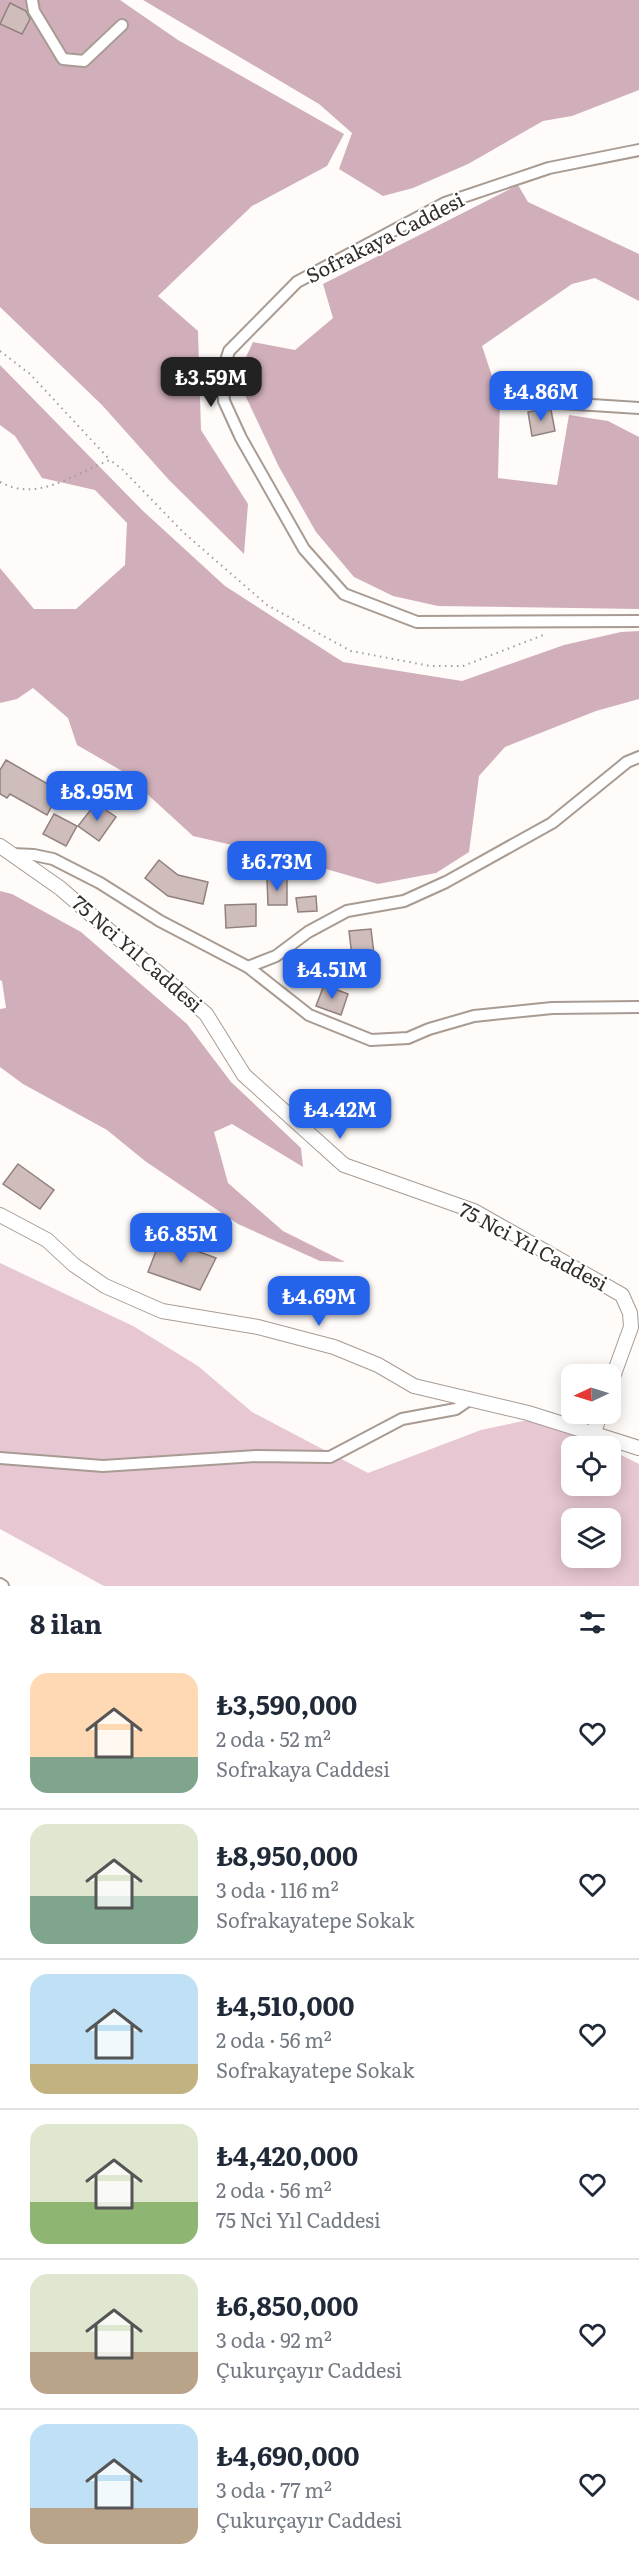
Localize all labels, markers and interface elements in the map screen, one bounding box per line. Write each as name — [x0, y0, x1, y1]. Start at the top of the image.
street label: Sofrakaya Caddesi — [300, 183, 469, 289]
pin: ₺3.59M — [162, 357, 260, 408]
text: ₺3.59M — [175, 361, 247, 391]
pin: ₺4.86M — [492, 371, 590, 422]
text: ₺4.86M — [504, 375, 578, 405]
pin: ₺8.95M — [48, 771, 146, 822]
text: ₺8.95M — [60, 775, 134, 805]
pin: ₺6.73M — [228, 841, 326, 892]
text: ₺6.73M — [241, 845, 313, 875]
street label: 75 Nci Yıl Caddesi — [66, 887, 211, 1018]
pin: ₺4.51M — [283, 949, 381, 1000]
text: ₺4.51M — [297, 953, 367, 983]
pin: ₺4.42M — [291, 1089, 389, 1140]
text: ₺4.42M — [303, 1093, 377, 1123]
street label: 75 Nci Yıl Caddesi — [454, 1193, 614, 1297]
pin: ₺6.85M — [132, 1213, 230, 1264]
text: ₺6.85M — [144, 1217, 218, 1247]
pin: ₺4.69M — [270, 1276, 368, 1327]
text: ₺4.69M — [282, 1280, 356, 1310]
north arrow — [561, 1364, 621, 1424]
map controls — [561, 1364, 621, 1568]
button: locate — [561, 1436, 621, 1496]
button: layers — [561, 1508, 621, 1568]
text: 8 ilan — [30, 1603, 102, 1642]
icon: filters — [576, 1606, 609, 1639]
text: ₺3,590,000 — [216, 1684, 357, 1723]
icon: home — [78, 1697, 150, 1769]
icon: heart — [576, 1717, 609, 1750]
text: 2 oda · 52 m² — [216, 1723, 331, 1753]
text: Sofrakaya Caddesi — [216, 1753, 390, 1783]
text: ₺8,950,000 — [216, 1835, 358, 1874]
icon: home — [78, 1848, 150, 1920]
icon: heart — [576, 1868, 609, 1901]
text: 3 oda · 116 m² — [216, 1874, 339, 1904]
text: Sofrakayatepe Sokak — [216, 1904, 414, 1934]
text: ₺4,510,000 — [216, 1985, 354, 2024]
icon: home — [78, 1998, 150, 2070]
icon: heart — [576, 2018, 609, 2051]
text: 2 oda · 56 m² — [216, 2024, 332, 2054]
text: Sofrakayatepe Sokak — [216, 2054, 414, 2084]
text: ₺4,420,000 — [216, 2135, 358, 2174]
icon: home — [78, 2148, 150, 2220]
icon: heart — [576, 2168, 609, 2201]
text: 2 oda · 56 m² — [216, 2174, 332, 2204]
text: 75 Nci Yıl Caddesi — [216, 2204, 381, 2234]
text: ₺6,850,000 — [216, 2285, 358, 2324]
icon: home — [78, 2298, 150, 2370]
icon: heart — [576, 2318, 609, 2351]
text: 3 oda · 92 m² — [216, 2324, 332, 2354]
text: Çukurçayır Caddesi — [216, 2354, 402, 2384]
text: ₺4,690,000 — [216, 2435, 360, 2474]
icon: home — [78, 2448, 150, 2520]
icon: heart — [576, 2468, 609, 2501]
text: 3 oda · 77 m² — [216, 2474, 332, 2504]
text: Çukurçayır Caddesi — [216, 2504, 402, 2534]

